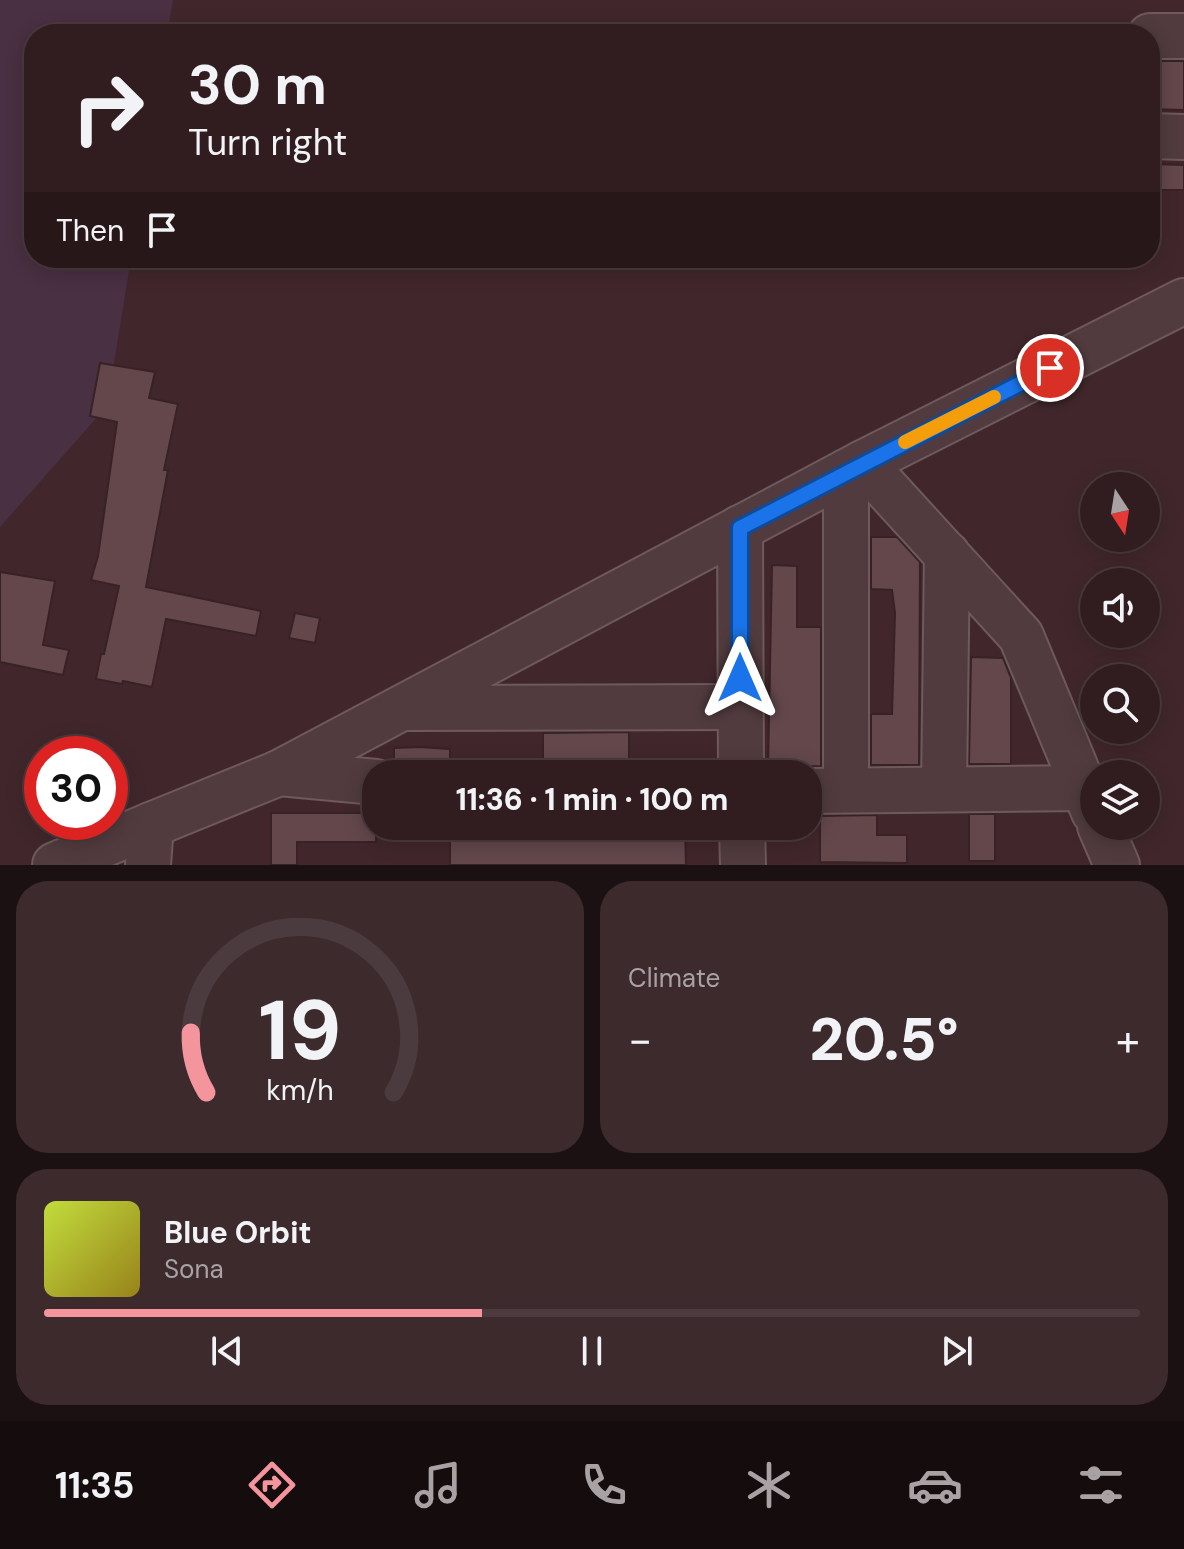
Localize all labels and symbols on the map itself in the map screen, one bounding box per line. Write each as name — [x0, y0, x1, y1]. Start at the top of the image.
pin — [1016, 334, 1084, 402]
north arrow — [1080, 472, 1160, 552]
position arrow — [698, 636, 782, 720]
speed limit sign: 30 — [24, 736, 128, 840]

